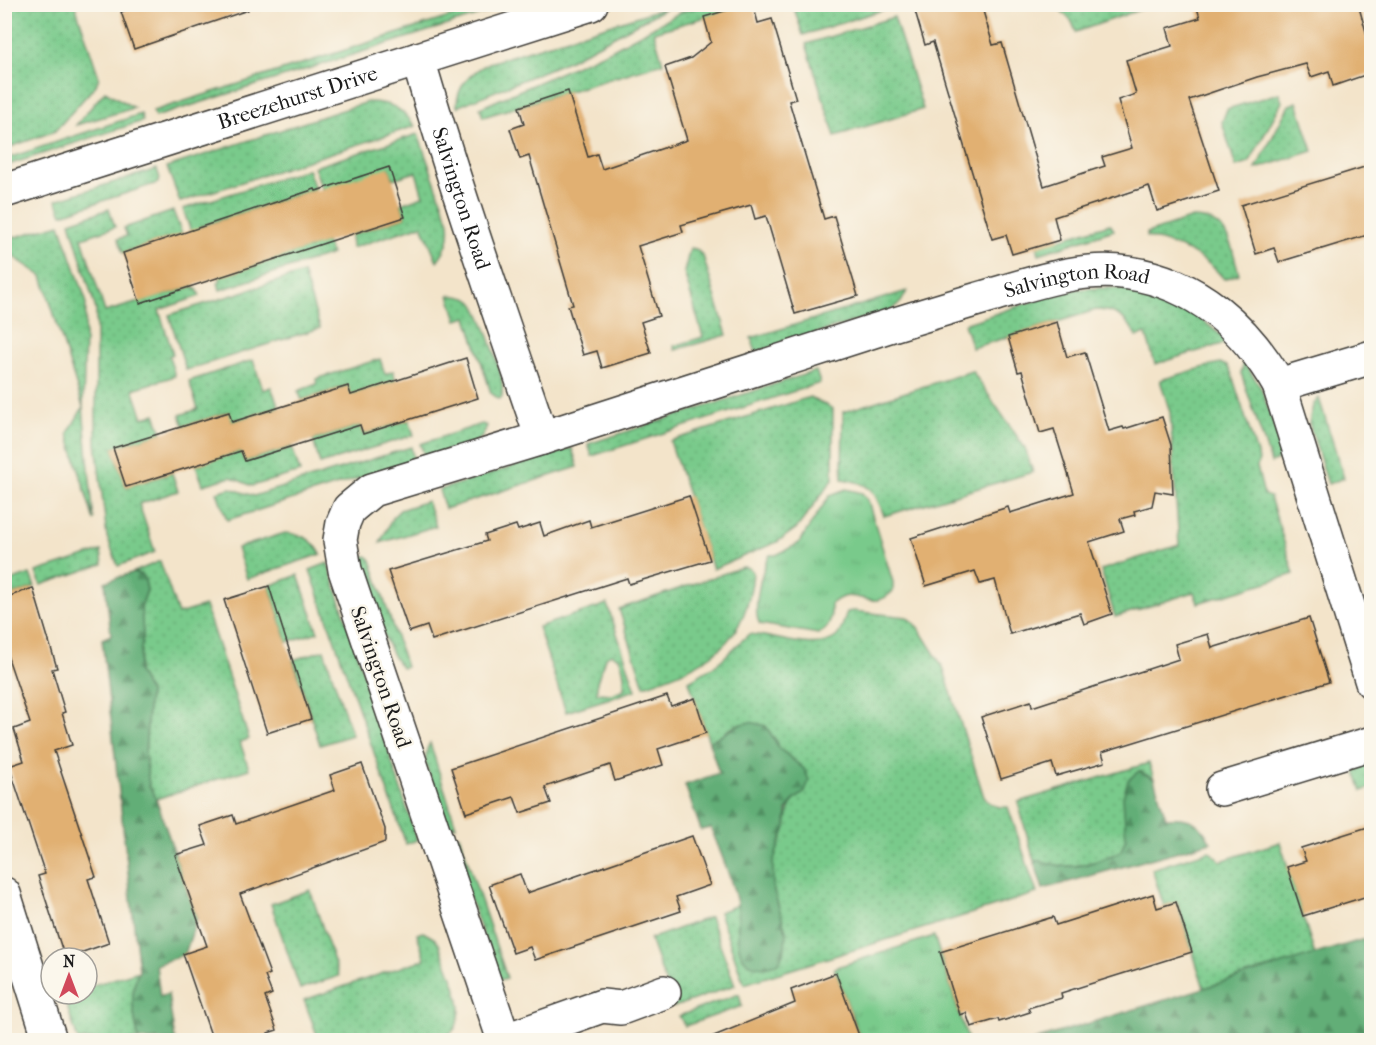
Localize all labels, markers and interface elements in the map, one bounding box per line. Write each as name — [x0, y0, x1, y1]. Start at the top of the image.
street label: Breezehurst Drive — [215, 61, 380, 134]
street label: Salvington Road — [427, 124, 496, 273]
street label: Salvington Road — [1001, 259, 1153, 303]
street label: Salvington Road — [346, 603, 417, 751]
north arrow — [39, 946, 99, 1006]
text: N — [63, 952, 76, 971]

